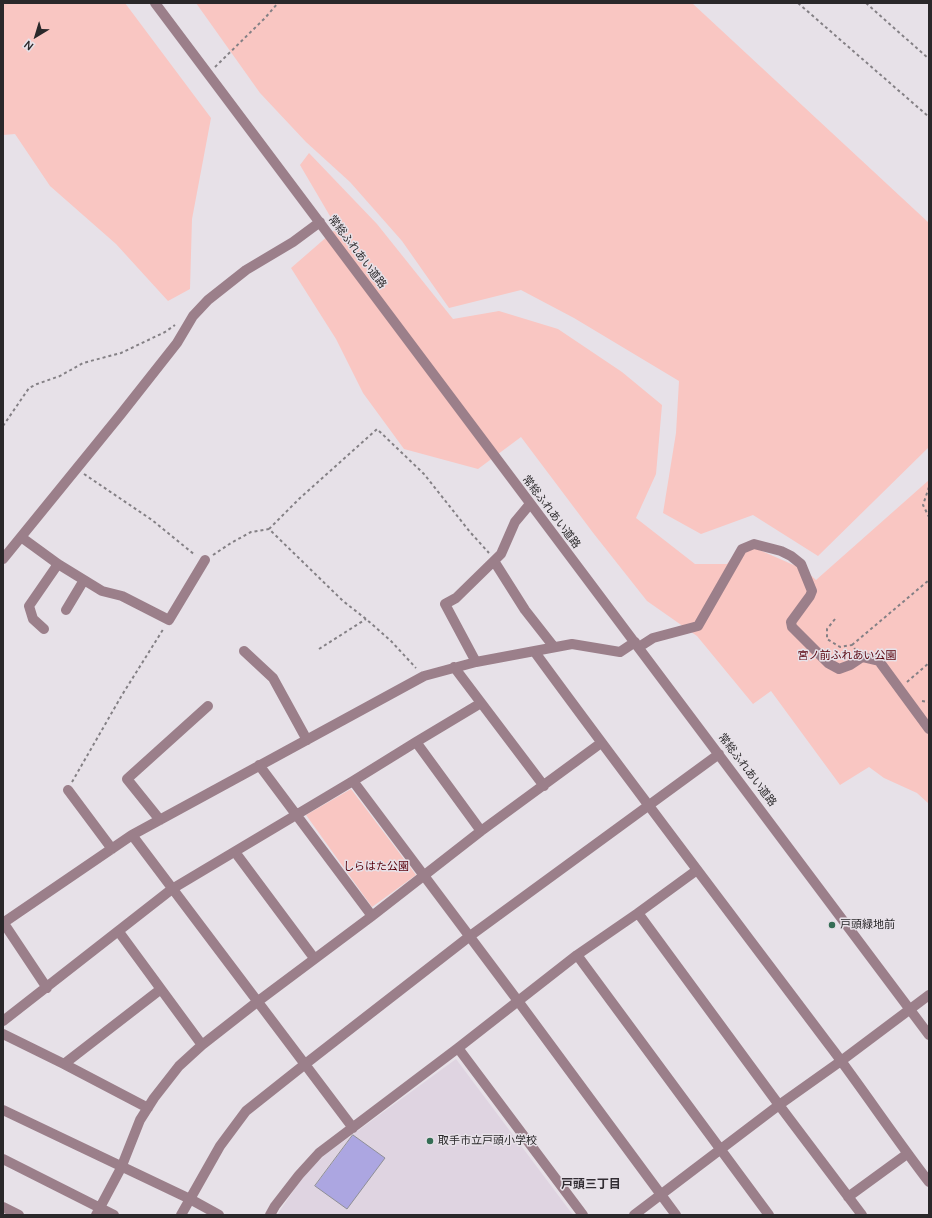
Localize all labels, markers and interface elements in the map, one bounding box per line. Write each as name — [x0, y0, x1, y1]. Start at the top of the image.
north arrow — [16, 16, 56, 56]
text: N — [21, 38, 36, 54]
street label: 常総ふれあい道路 — [325, 213, 389, 291]
street label: 常総ふれあい道路 — [519, 473, 583, 551]
park label: 宮ノ前ふれあい公園 — [798, 649, 896, 663]
street label: 常総ふれあい道路 — [715, 731, 779, 809]
park label: しらはた公園 — [343, 860, 409, 874]
place label: 戸頭緑地前 — [840, 918, 895, 932]
marker: 戸頭緑地前 — [827, 920, 837, 930]
place label: 取手市立戸頭小学校 — [438, 1134, 537, 1148]
marker: 取手市立戸頭小学校 — [425, 1136, 435, 1146]
district label: 戸頭三丁目 — [561, 1178, 621, 1192]

